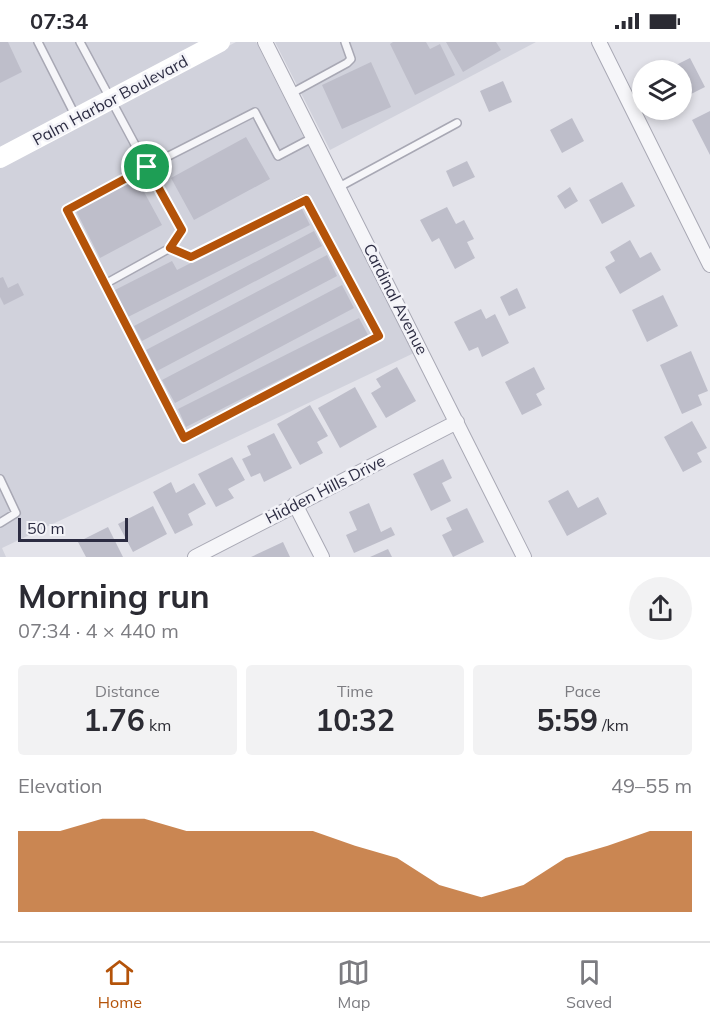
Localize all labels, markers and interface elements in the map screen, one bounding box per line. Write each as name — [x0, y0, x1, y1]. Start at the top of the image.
text: 07:34 — [30, 7, 88, 35]
street label: Palm Harbor Boulevard — [29, 51, 191, 149]
map controls — [632, 60, 692, 120]
button: layers — [632, 60, 692, 120]
pin — [121, 141, 172, 192]
icon: arrive — [130, 150, 163, 183]
street label: Cardinal Avenue — [359, 240, 433, 358]
street label: Hidden Hills Drive — [262, 450, 388, 528]
scale bar — [18, 515, 128, 543]
text: 50 m — [27, 518, 64, 538]
text: Morning run — [18, 575, 210, 616]
button: share — [629, 577, 692, 640]
text: 07:34 · 4 × 440 m — [18, 618, 179, 643]
text: Distance — [95, 681, 160, 701]
text: Time — [337, 681, 373, 701]
text: Pace — [565, 681, 601, 701]
text: 1.76 — [83, 701, 145, 739]
text: 10:32 — [315, 701, 395, 739]
text: 5:59 — [536, 701, 598, 739]
text: km — [145, 715, 171, 735]
text: /km — [598, 715, 629, 735]
text: Elevation — [18, 773, 103, 798]
text: 49–55 m — [611, 773, 692, 798]
tab: Home — [98, 956, 142, 1012]
tab: Map — [337, 956, 370, 1012]
tab: Saved — [566, 956, 612, 1012]

